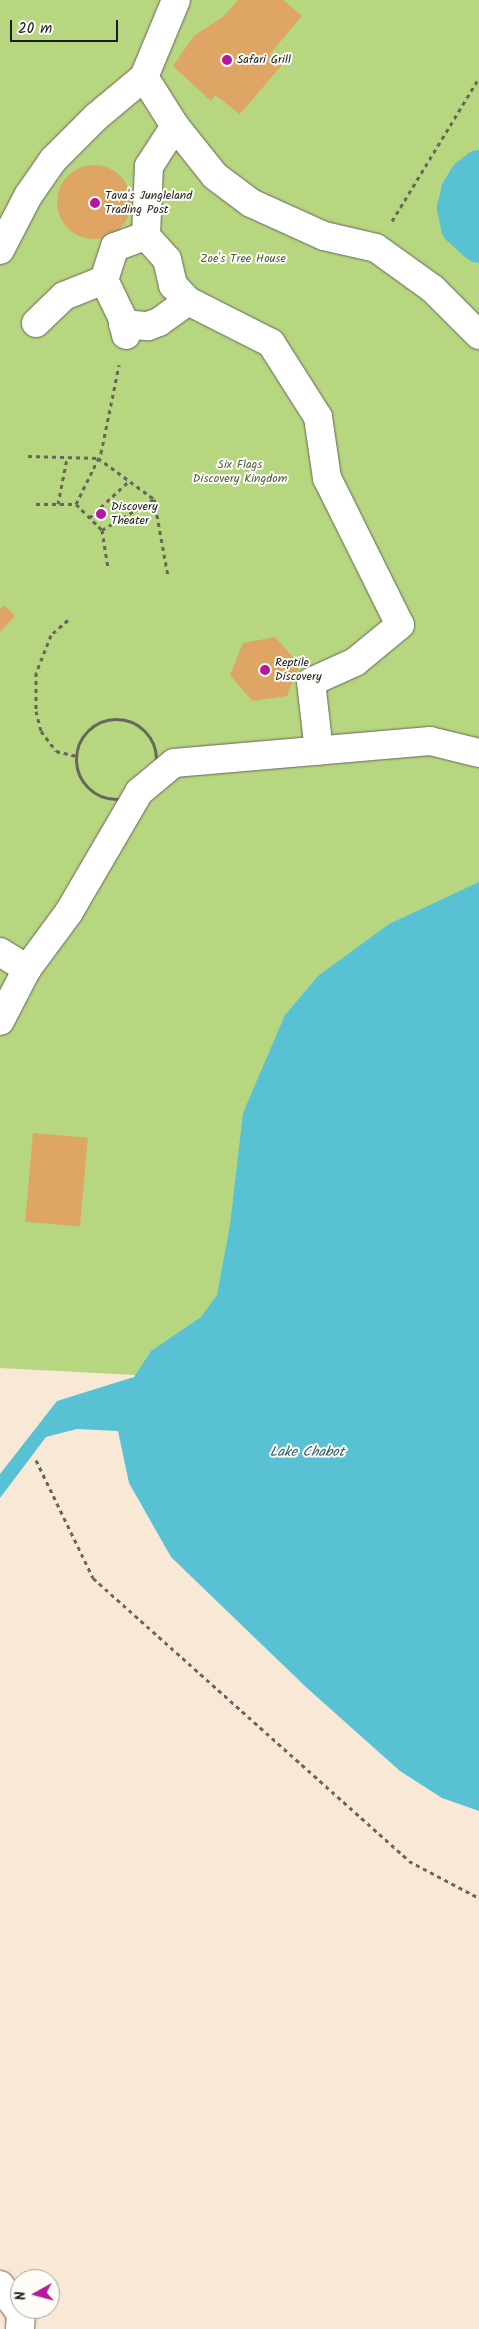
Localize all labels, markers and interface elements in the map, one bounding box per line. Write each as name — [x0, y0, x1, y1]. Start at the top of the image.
scale bar — [12, 10, 120, 42]
text: 20 m — [18, 17, 52, 41]
place label: Safari Grill — [237, 53, 291, 67]
marker: Safari Grill — [221, 54, 233, 66]
place label: Tava's Jungleland Trading Post — [105, 189, 192, 217]
marker: Tava's Jungleland Trading Post — [89, 197, 101, 209]
park label: Zoe's Tree House — [200, 252, 286, 266]
park label: Six Flags Discovery Kingdom — [193, 458, 287, 486]
place label: Discovery Theater — [111, 500, 158, 528]
marker: Discovery Theater — [95, 508, 107, 520]
place label: Reptile Discovery — [275, 656, 322, 684]
marker: Reptile Discovery — [259, 664, 271, 676]
water label: Lake Chabot — [270, 1444, 344, 1460]
north arrow — [10, 2269, 60, 2319]
text: N — [10, 2290, 33, 2301]

